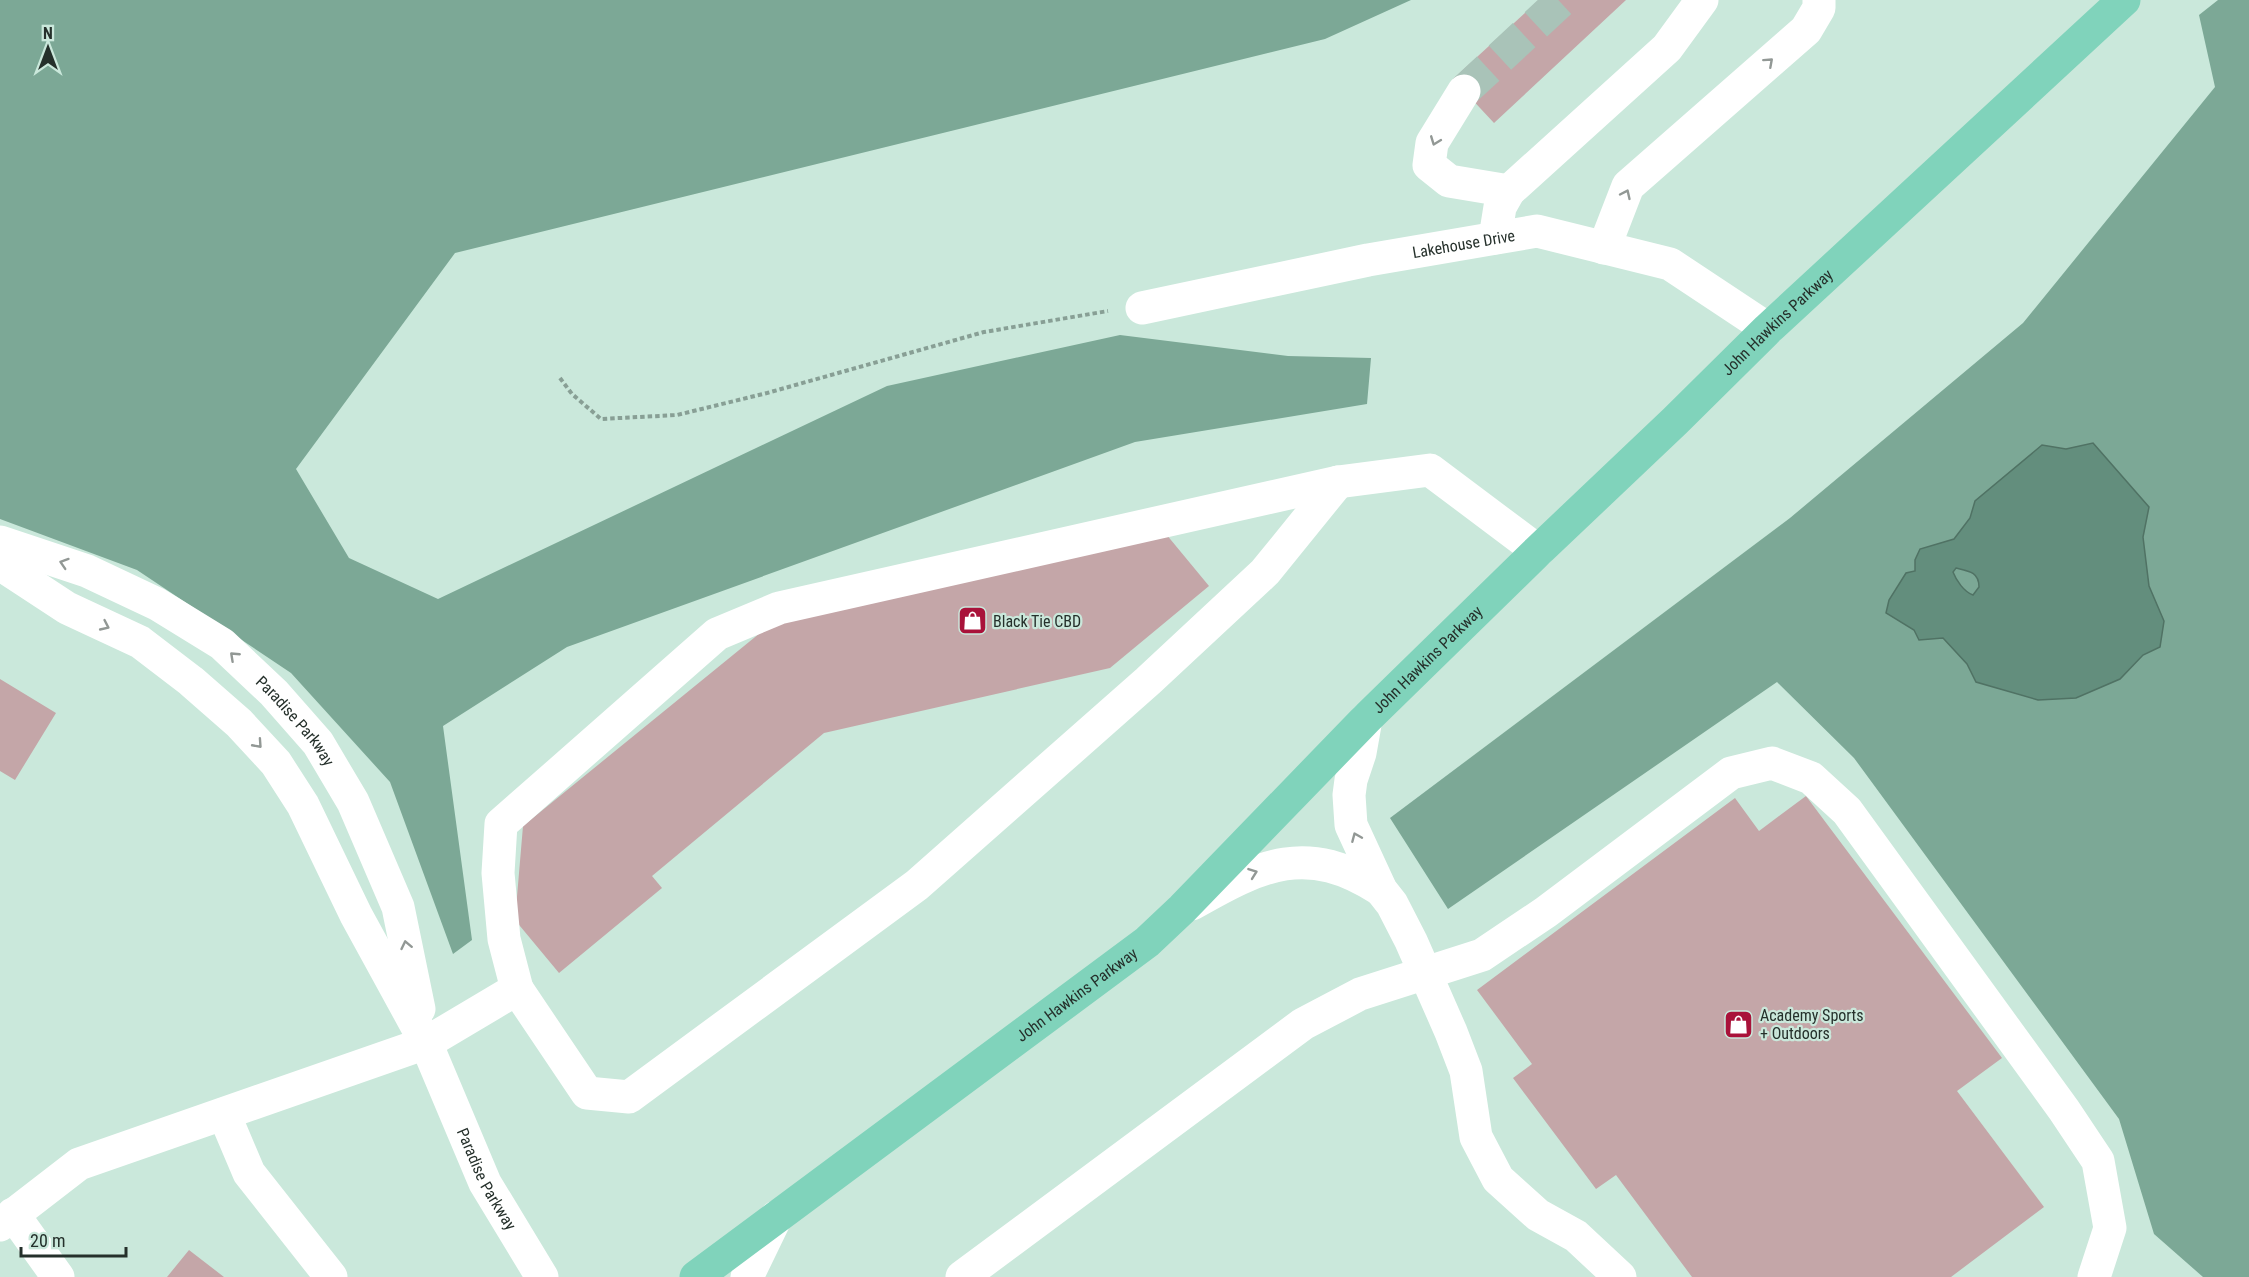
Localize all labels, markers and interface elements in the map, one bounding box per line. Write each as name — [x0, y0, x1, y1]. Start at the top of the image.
north arrow — [18, 18, 78, 78]
text: N — [43, 24, 53, 43]
one-way arrow — [1762, 58, 1773, 69]
one-way arrow — [1429, 136, 1442, 146]
one-way arrow — [1619, 189, 1631, 200]
street label: Lakehouse Drive — [1411, 225, 1516, 262]
street label: John Hawkins Parkway — [1718, 265, 1837, 379]
one-way arrow — [59, 558, 70, 571]
street label: John Hawkins Parkway — [1368, 601, 1486, 717]
shop icon: Black Tie CBD — [956, 605, 988, 637]
place label: Black Tie CBD — [993, 612, 1081, 631]
one-way arrow — [98, 618, 109, 630]
one-way arrow — [231, 652, 241, 663]
street label: Paradise Parkway — [252, 672, 339, 769]
one-way arrow — [251, 737, 262, 747]
one-way arrow — [1351, 832, 1363, 843]
one-way arrow — [1247, 868, 1258, 881]
one-way arrow — [400, 940, 413, 950]
street label: John Hawkins Parkway — [1012, 943, 1141, 1045]
place label: Academy Sports + Outdoors — [1760, 1006, 1864, 1043]
shop icon: Academy Sports + Outdoors — [1723, 1008, 1755, 1040]
street label: Paradise Parkway — [453, 1125, 521, 1233]
scale bar — [21, 1220, 126, 1258]
text: 20 m — [30, 1230, 65, 1251]

